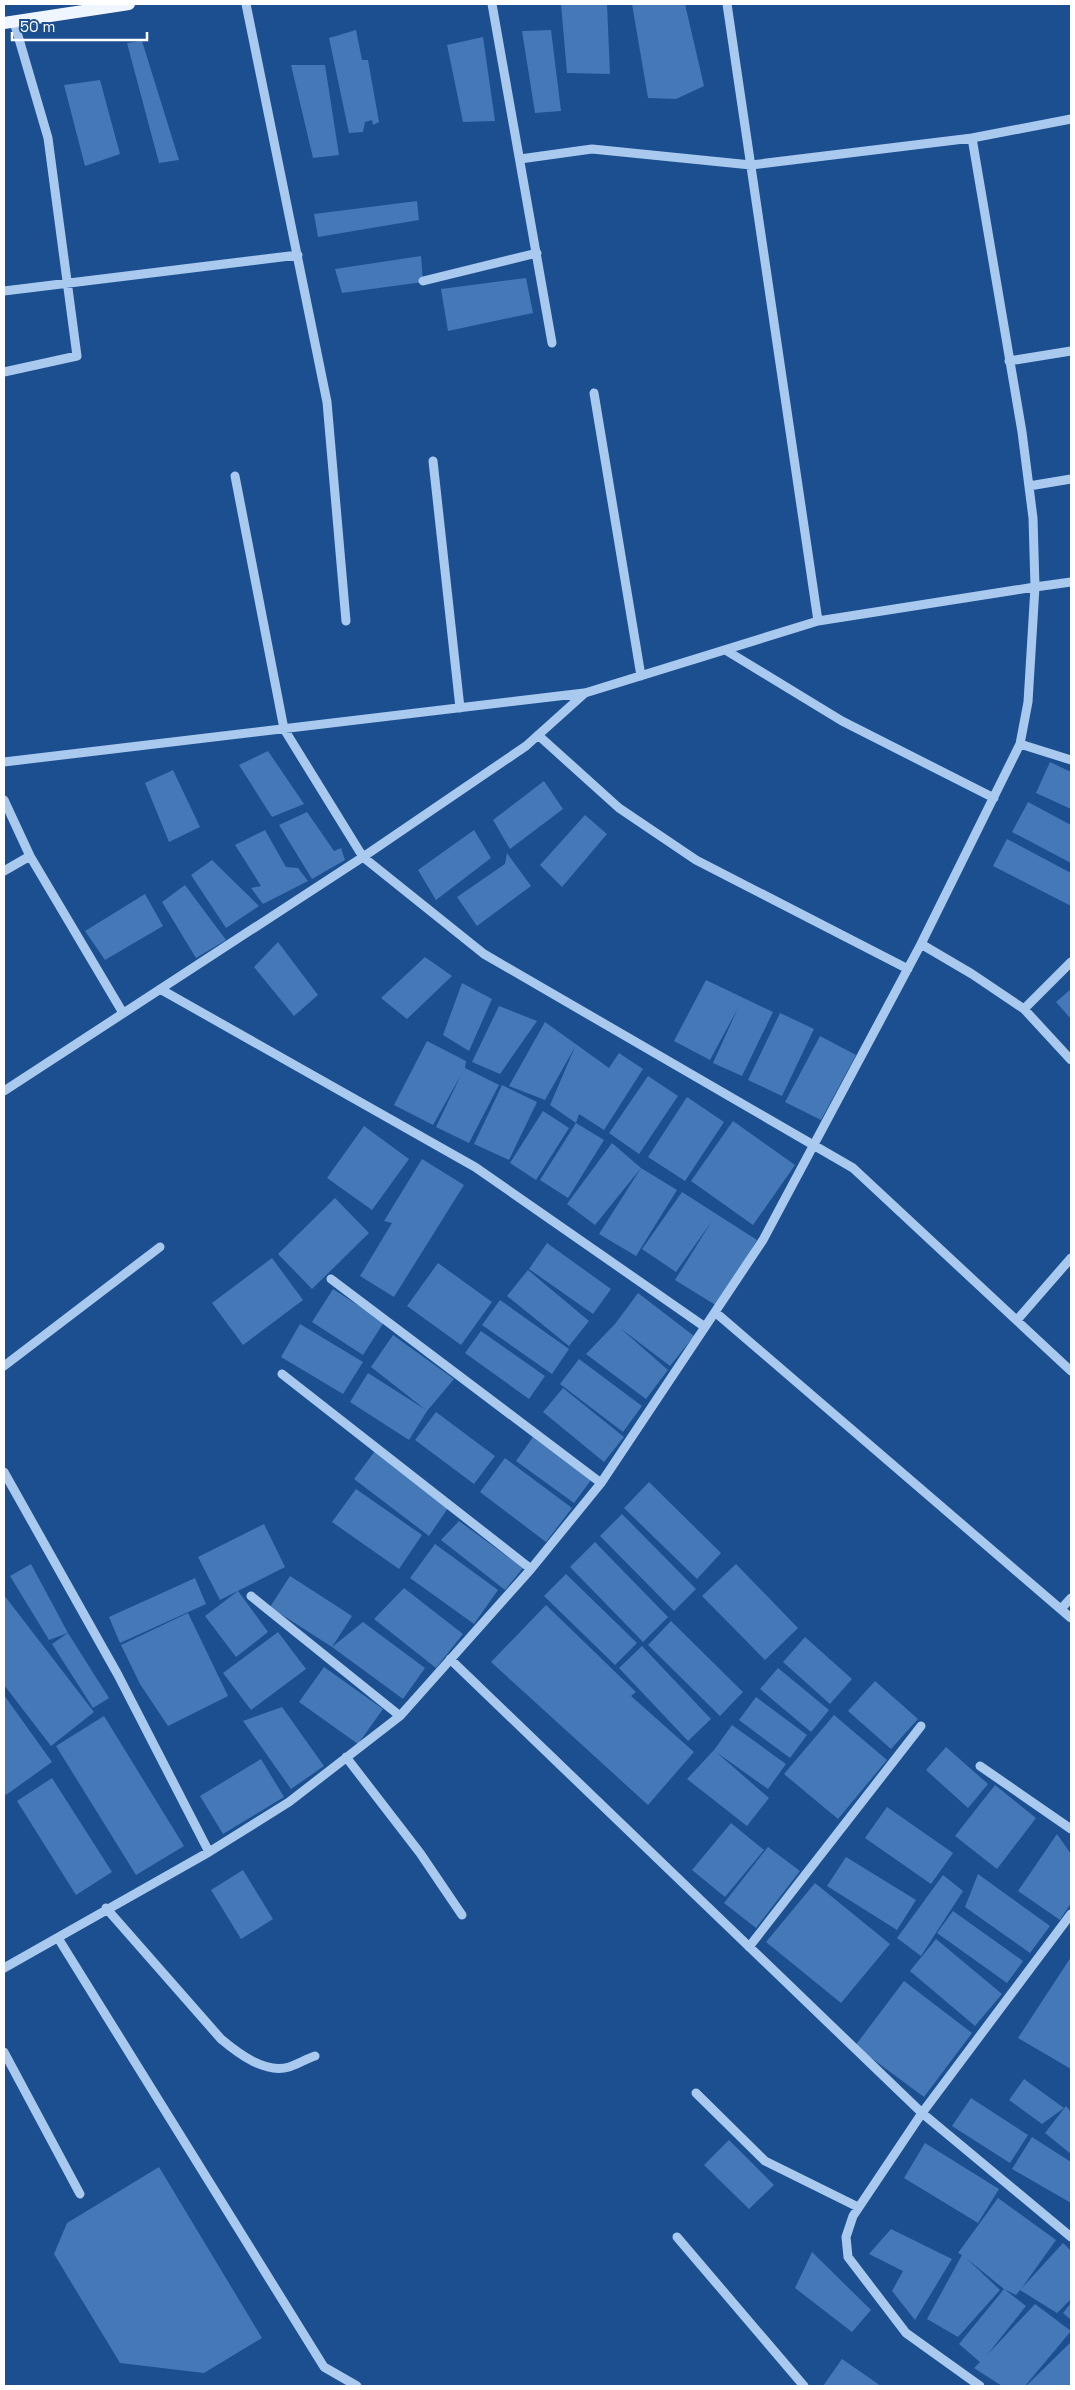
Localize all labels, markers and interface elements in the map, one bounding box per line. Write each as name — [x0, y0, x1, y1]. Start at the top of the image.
scale bar — [12, 10, 148, 42]
text: 50 m — [20, 17, 55, 36]

